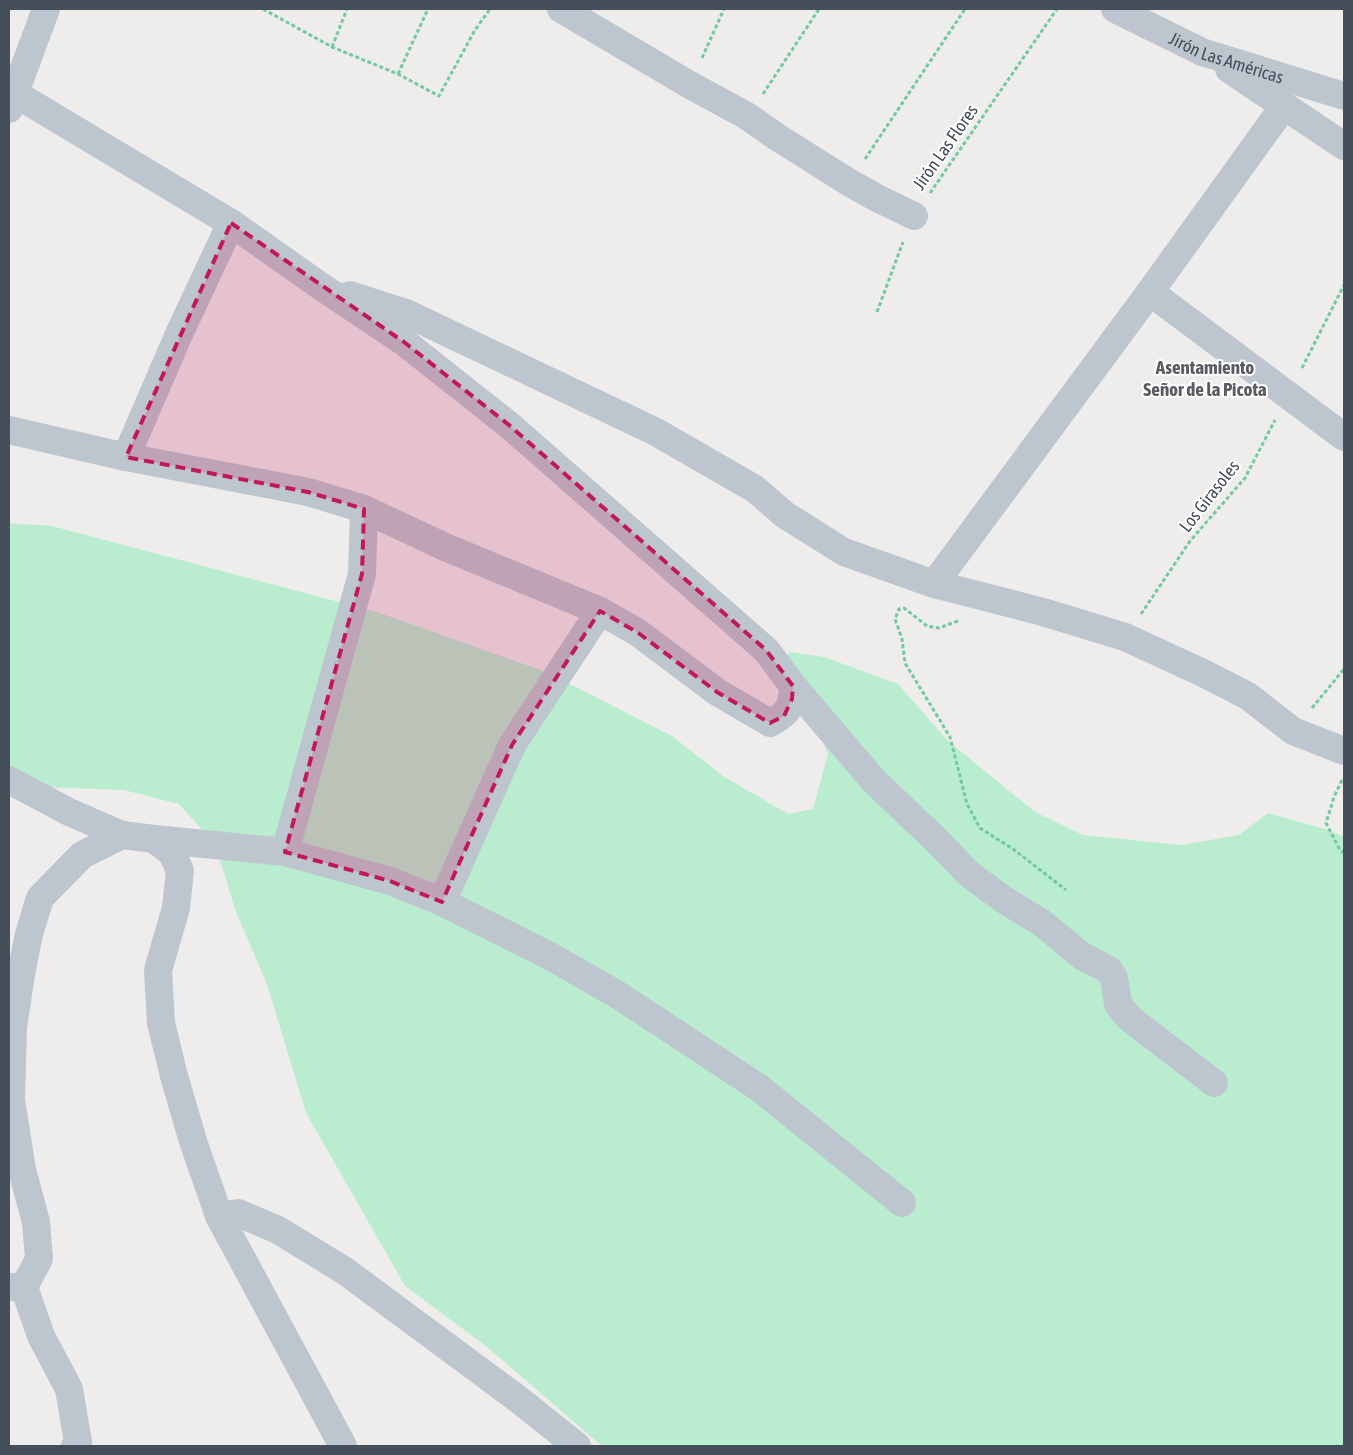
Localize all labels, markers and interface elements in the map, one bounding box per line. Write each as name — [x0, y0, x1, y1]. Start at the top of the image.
street label: Jirón Las Américas — [1166, 27, 1286, 87]
street label: Jirón Las Flores — [908, 100, 982, 194]
district label: Asentamiento Señor de la Picota — [1143, 356, 1267, 400]
street label: Los Girasoles — [1175, 456, 1243, 536]

